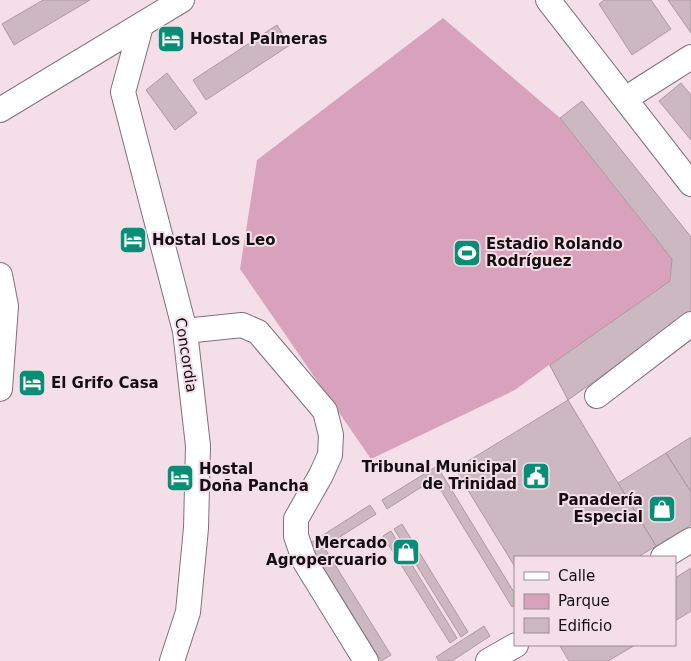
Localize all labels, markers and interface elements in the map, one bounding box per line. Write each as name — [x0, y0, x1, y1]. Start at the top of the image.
hotel icon: Hostal Palmeras — [156, 24, 186, 54]
place label: Hostal Palmeras — [190, 30, 328, 48]
hotel icon: Hostal Los Leo — [118, 225, 148, 255]
place label: Hostal Los Leo — [152, 231, 276, 249]
place label: Estadio Rolando Rodríguez — [486, 235, 623, 270]
sports icon: Estadio Rolando Rodríguez — [452, 238, 482, 268]
street label: Concordia — [171, 316, 201, 394]
hotel icon: El Grifo Casa — [17, 368, 47, 398]
place label: El Grifo Casa — [51, 374, 159, 392]
place label: Tribunal Municipal de Trinidad — [362, 458, 517, 493]
place label: Hostal Doña Pancha — [199, 460, 309, 495]
public building icon: Tribunal Municipal de Trinidad — [521, 461, 551, 491]
hotel icon: Hostal Doña Pancha — [165, 463, 195, 493]
place label: Panadería Especial — [558, 491, 643, 526]
shop icon: Panadería Especial — [647, 494, 677, 524]
place label: Mercado Agropercuario — [266, 534, 387, 569]
shop icon: Mercado Agropercuario — [391, 537, 421, 567]
legend — [514, 556, 676, 646]
text: Calle — [558, 567, 595, 585]
text: Parque — [558, 592, 610, 610]
text: Edificio — [558, 617, 612, 635]

